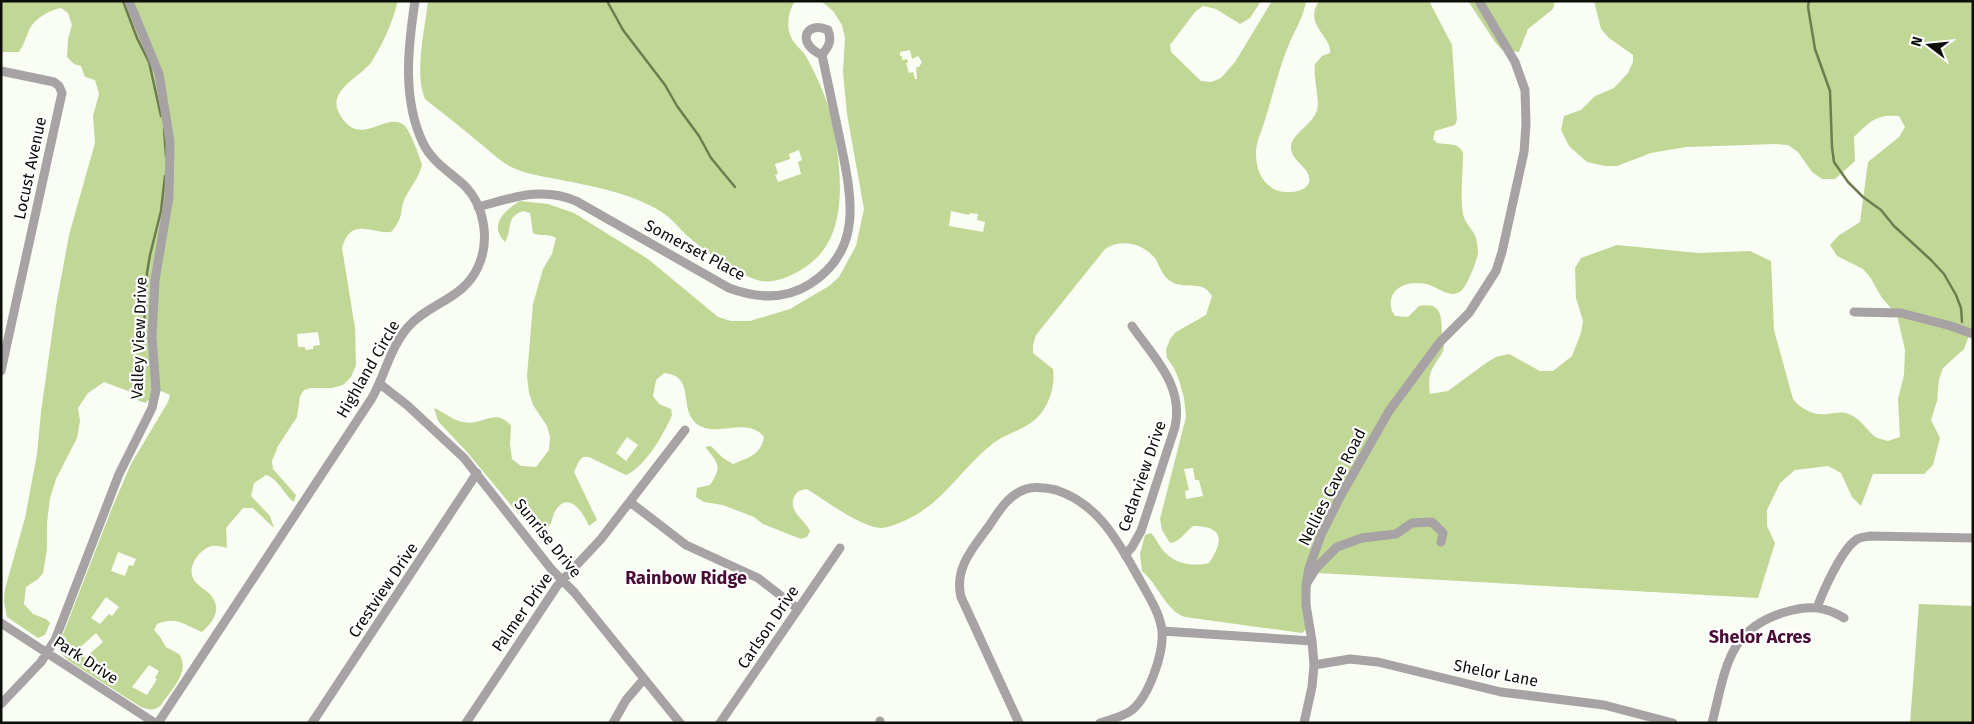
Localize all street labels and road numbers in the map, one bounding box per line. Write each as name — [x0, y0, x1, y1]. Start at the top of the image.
street label: Locust Avenue — [10, 115, 50, 221]
street label: Somerset Place — [641, 216, 749, 284]
street label: Valley View Drive — [127, 277, 151, 399]
street label: Highland Circle — [332, 317, 404, 421]
street label: Cedarview Drive — [1114, 418, 1170, 534]
street label: Nellies Cave Road — [1294, 425, 1370, 549]
street label: Sunrise Drive — [510, 495, 586, 581]
street label: Crestview Drive — [344, 539, 422, 641]
street label: Palmer Drive — [488, 569, 556, 655]
street label: Carlson Drive — [733, 582, 803, 672]
street label: Park Drive — [50, 632, 122, 688]
street label: Shelor Lane — [1452, 655, 1540, 691]

